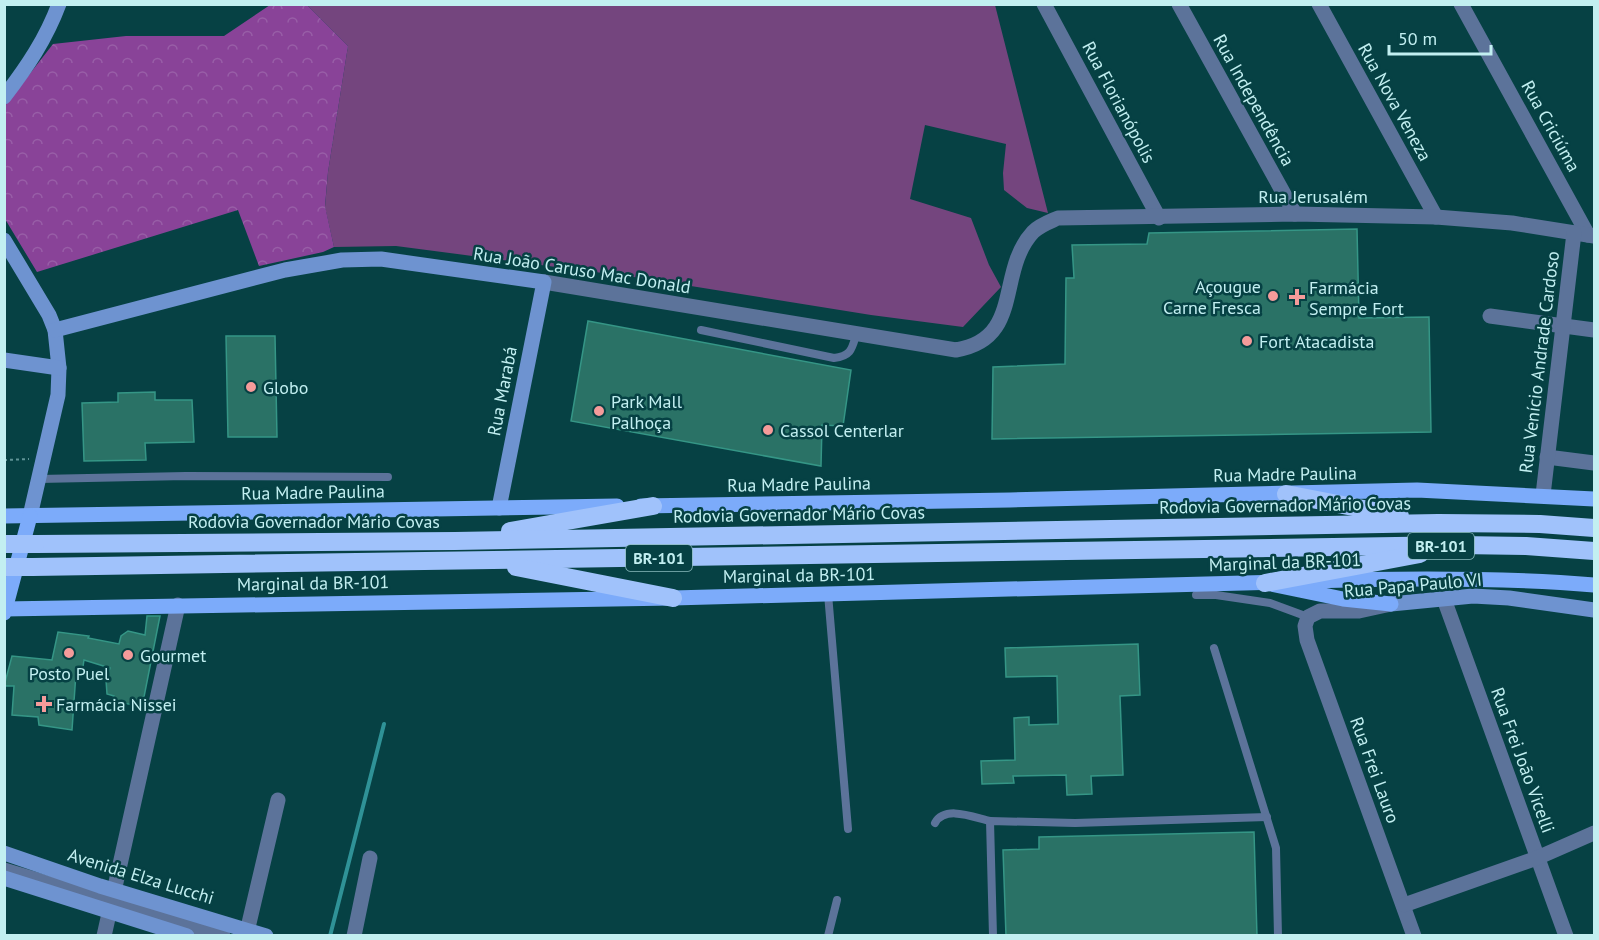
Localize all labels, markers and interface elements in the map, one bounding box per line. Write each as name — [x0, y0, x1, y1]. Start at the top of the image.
scale bar — [1389, 18, 1491, 56]
text: 50 m — [1398, 27, 1437, 50]
street label: Rua Independência — [1208, 30, 1300, 170]
street label: Rua Florianópolis — [1077, 37, 1161, 167]
street label: Rua Nova Veneza — [1353, 39, 1437, 165]
street label: Rua Criciúma — [1516, 76, 1586, 176]
street label: Rua Jerusalém — [1258, 185, 1368, 208]
street label: Rua João Caruso Mac Donald — [472, 241, 692, 299]
street label: Rua Venício Andrade Cardoso — [1514, 250, 1564, 474]
place label: Açougue Carne Fresca — [1163, 275, 1261, 319]
place label: Farmácia Sempre Fort — [1309, 276, 1404, 320]
marker: Açougue Carne Fresca — [1266, 289, 1280, 303]
marker: Farmácia Sempre Fort — [1290, 290, 1304, 304]
place label: Fort Atacadista — [1259, 330, 1374, 353]
marker: Fort Atacadista — [1240, 334, 1254, 348]
street label: Rua Marabá — [482, 344, 522, 438]
place label: Globo — [263, 376, 308, 399]
marker: Globo — [244, 380, 258, 394]
place label: Park Mall Palhoça — [611, 390, 683, 434]
marker: Park Mall Palhoça — [592, 404, 606, 418]
place label: Cassol Centerlar — [780, 419, 904, 442]
marker: Cassol Centerlar — [761, 423, 775, 437]
street label: Rua Madre Paulina — [1213, 461, 1357, 487]
street label: Rua Madre Paulina — [727, 471, 871, 497]
street label: Rua Madre Paulina — [241, 479, 385, 505]
street label: Rodovia Governador Mário Covas — [1159, 491, 1411, 519]
street label: Rodovia Governador Mário Covas — [673, 500, 925, 528]
street label: Rodovia Governador Mário Covas — [188, 510, 440, 533]
road number: BR-101 — [1408, 533, 1474, 559]
road number: BR-101 — [626, 545, 692, 571]
street label: Marginal da BR-101 — [1208, 548, 1362, 576]
street label: Marginal da BR-101 — [723, 562, 875, 588]
street label: Rua Papa Paulo VI — [1343, 568, 1483, 602]
street label: Marginal da BR-101 — [237, 570, 389, 596]
place label: Gourmet — [140, 644, 206, 667]
marker: Posto Puel — [62, 646, 76, 660]
marker: Gourmet — [121, 648, 135, 662]
place label: Posto Puel — [29, 662, 110, 685]
street label: Rua Frei João Vicelli — [1486, 684, 1560, 836]
place label: Farmácia Nissei — [56, 693, 177, 716]
marker: Farmácia Nissei — [37, 697, 51, 711]
street label: Rua Frei Lauro — [1345, 714, 1405, 826]
street label: Avenida Elza Lucchi — [65, 843, 217, 909]

